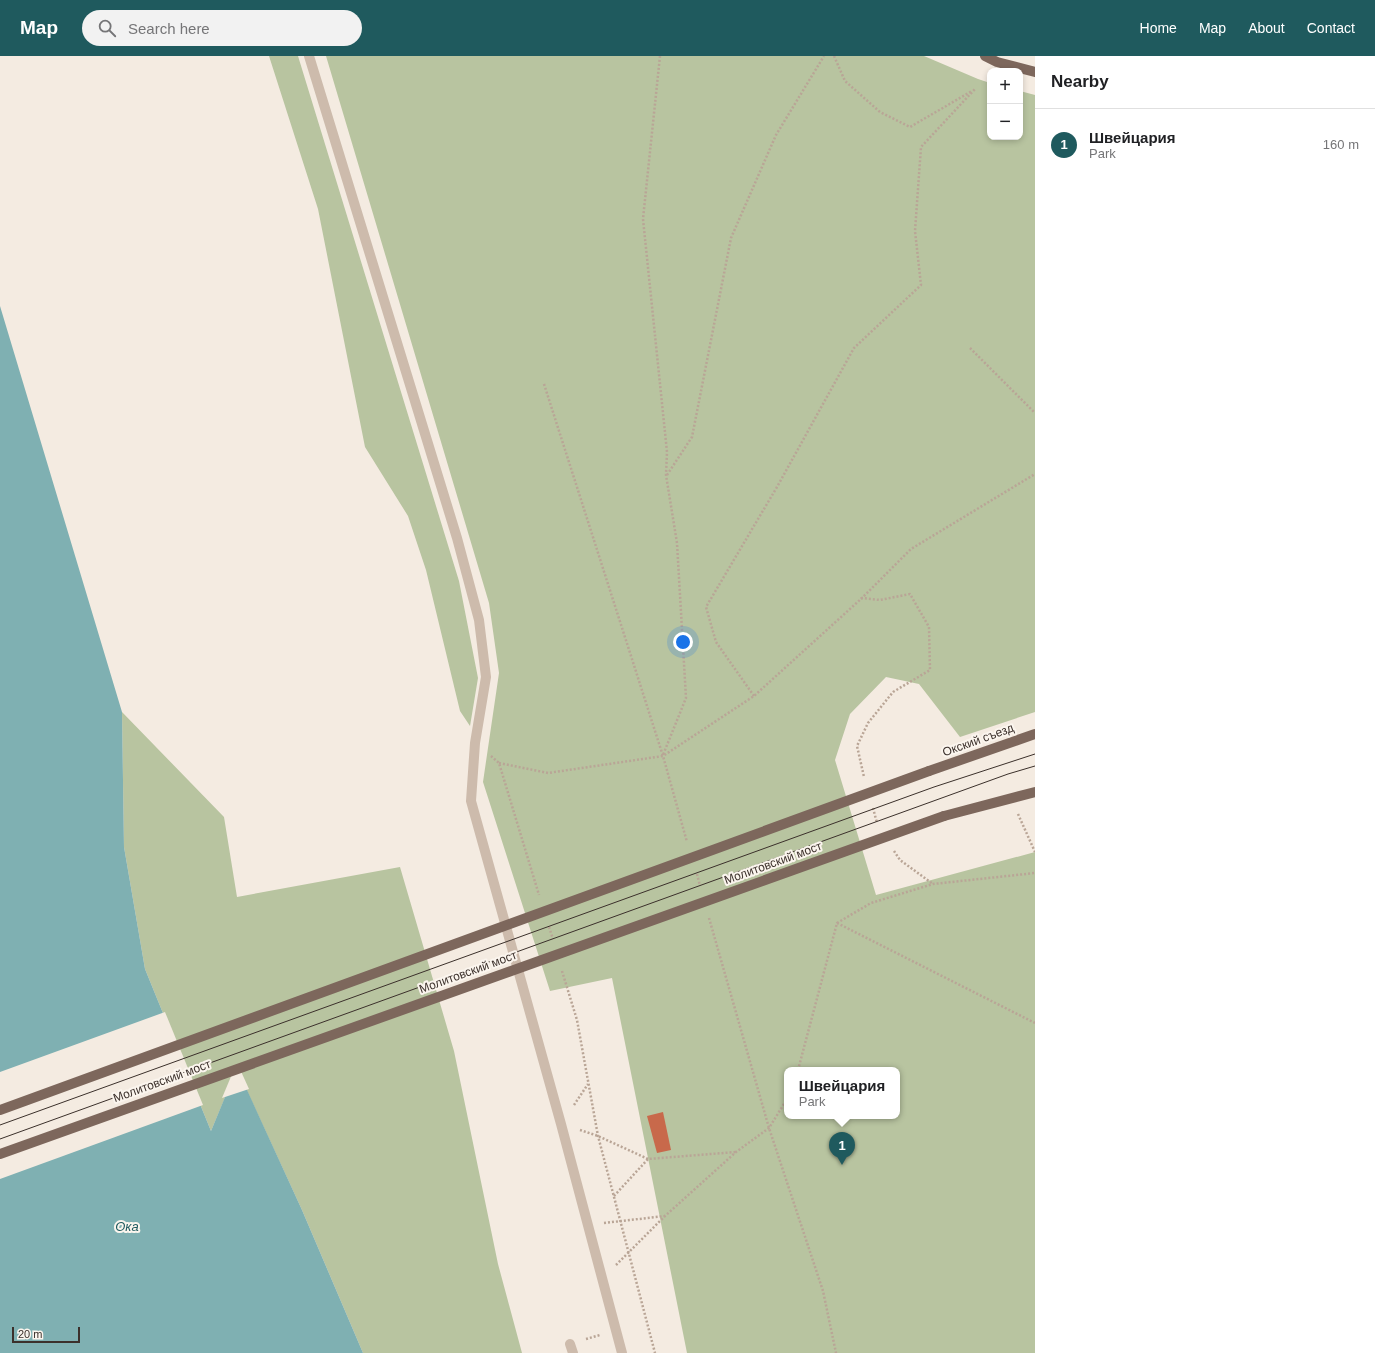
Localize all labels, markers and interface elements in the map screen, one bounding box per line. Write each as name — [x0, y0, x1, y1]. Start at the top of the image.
search box — [82, 10, 362, 46]
text: Map — [20, 17, 58, 38]
icon: search — [96, 17, 118, 39]
text: Search here — [128, 20, 210, 37]
text: Home — [1140, 20, 1177, 36]
text: Map — [1199, 20, 1226, 36]
text: About — [1248, 20, 1285, 36]
text: Contact — [1307, 20, 1355, 36]
map controls — [987, 68, 1023, 140]
button: + — [987, 68, 1023, 104]
text: Nearby — [1051, 72, 1109, 91]
button: − — [987, 104, 1023, 140]
text: Швейцария — [1089, 129, 1176, 146]
text: 1 — [1060, 137, 1068, 152]
text: 160 m — [1323, 137, 1359, 152]
text: Park — [1089, 146, 1116, 161]
your location — [673, 632, 693, 652]
street label: Окский съезд — [940, 721, 1016, 759]
street label: Молитовский мост — [722, 839, 824, 887]
street label: Молитовский мост — [417, 948, 519, 996]
street label: Молитовский мост — [111, 1057, 213, 1105]
popup — [784, 1067, 900, 1119]
text: Швейцария — [799, 1077, 885, 1094]
text: Park — [799, 1094, 825, 1109]
pin: 1 — [829, 1132, 855, 1165]
water label: Ока — [115, 1219, 139, 1234]
scale bar — [12, 1325, 80, 1344]
text: 20 m — [18, 1328, 42, 1340]

